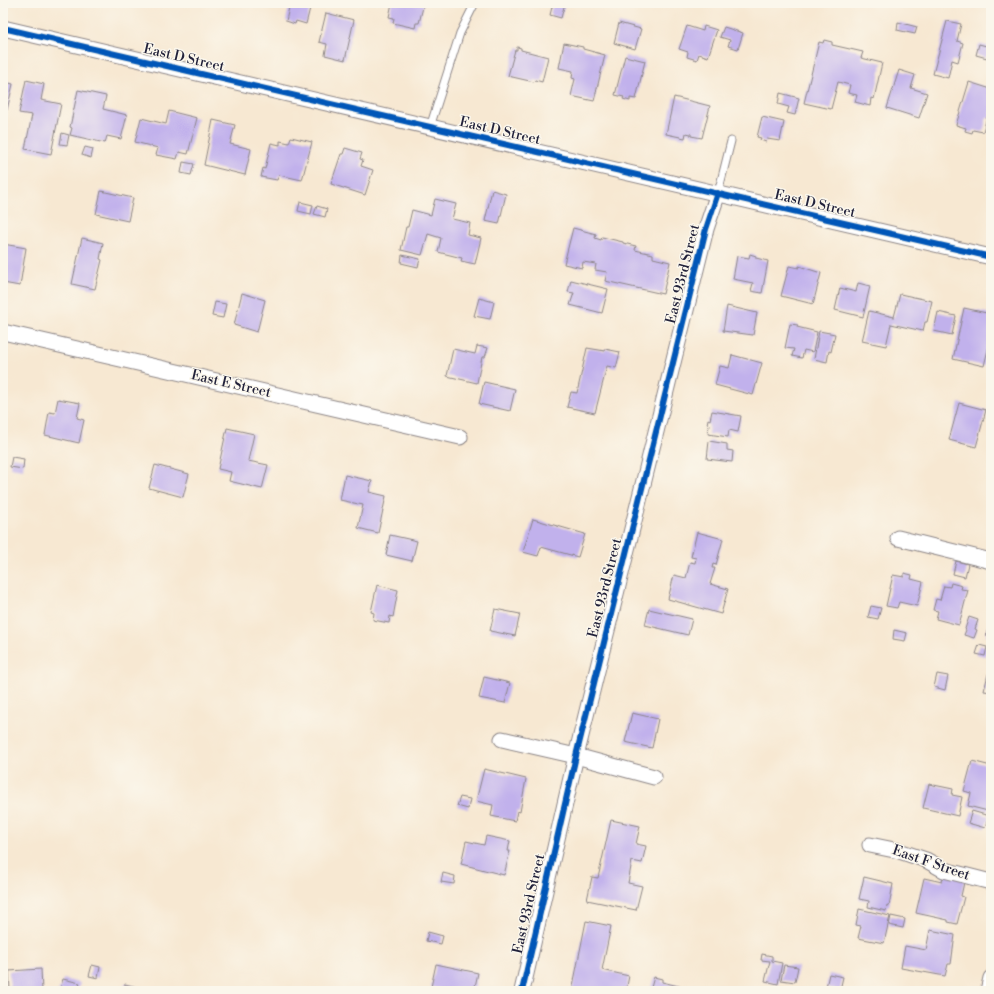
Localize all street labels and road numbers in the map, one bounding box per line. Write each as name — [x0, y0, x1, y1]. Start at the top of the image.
street label: East D Street — [142, 40, 226, 76]
street label: East D Street — [458, 113, 542, 149]
street label: East D Street — [773, 186, 857, 222]
street label: East 93rd Street — [662, 222, 704, 326]
street label: East E Street — [189, 366, 273, 402]
street label: East 93rd Street — [584, 536, 626, 640]
street label: East F Street — [890, 841, 972, 885]
street label: East 93rd Street — [509, 852, 549, 956]

